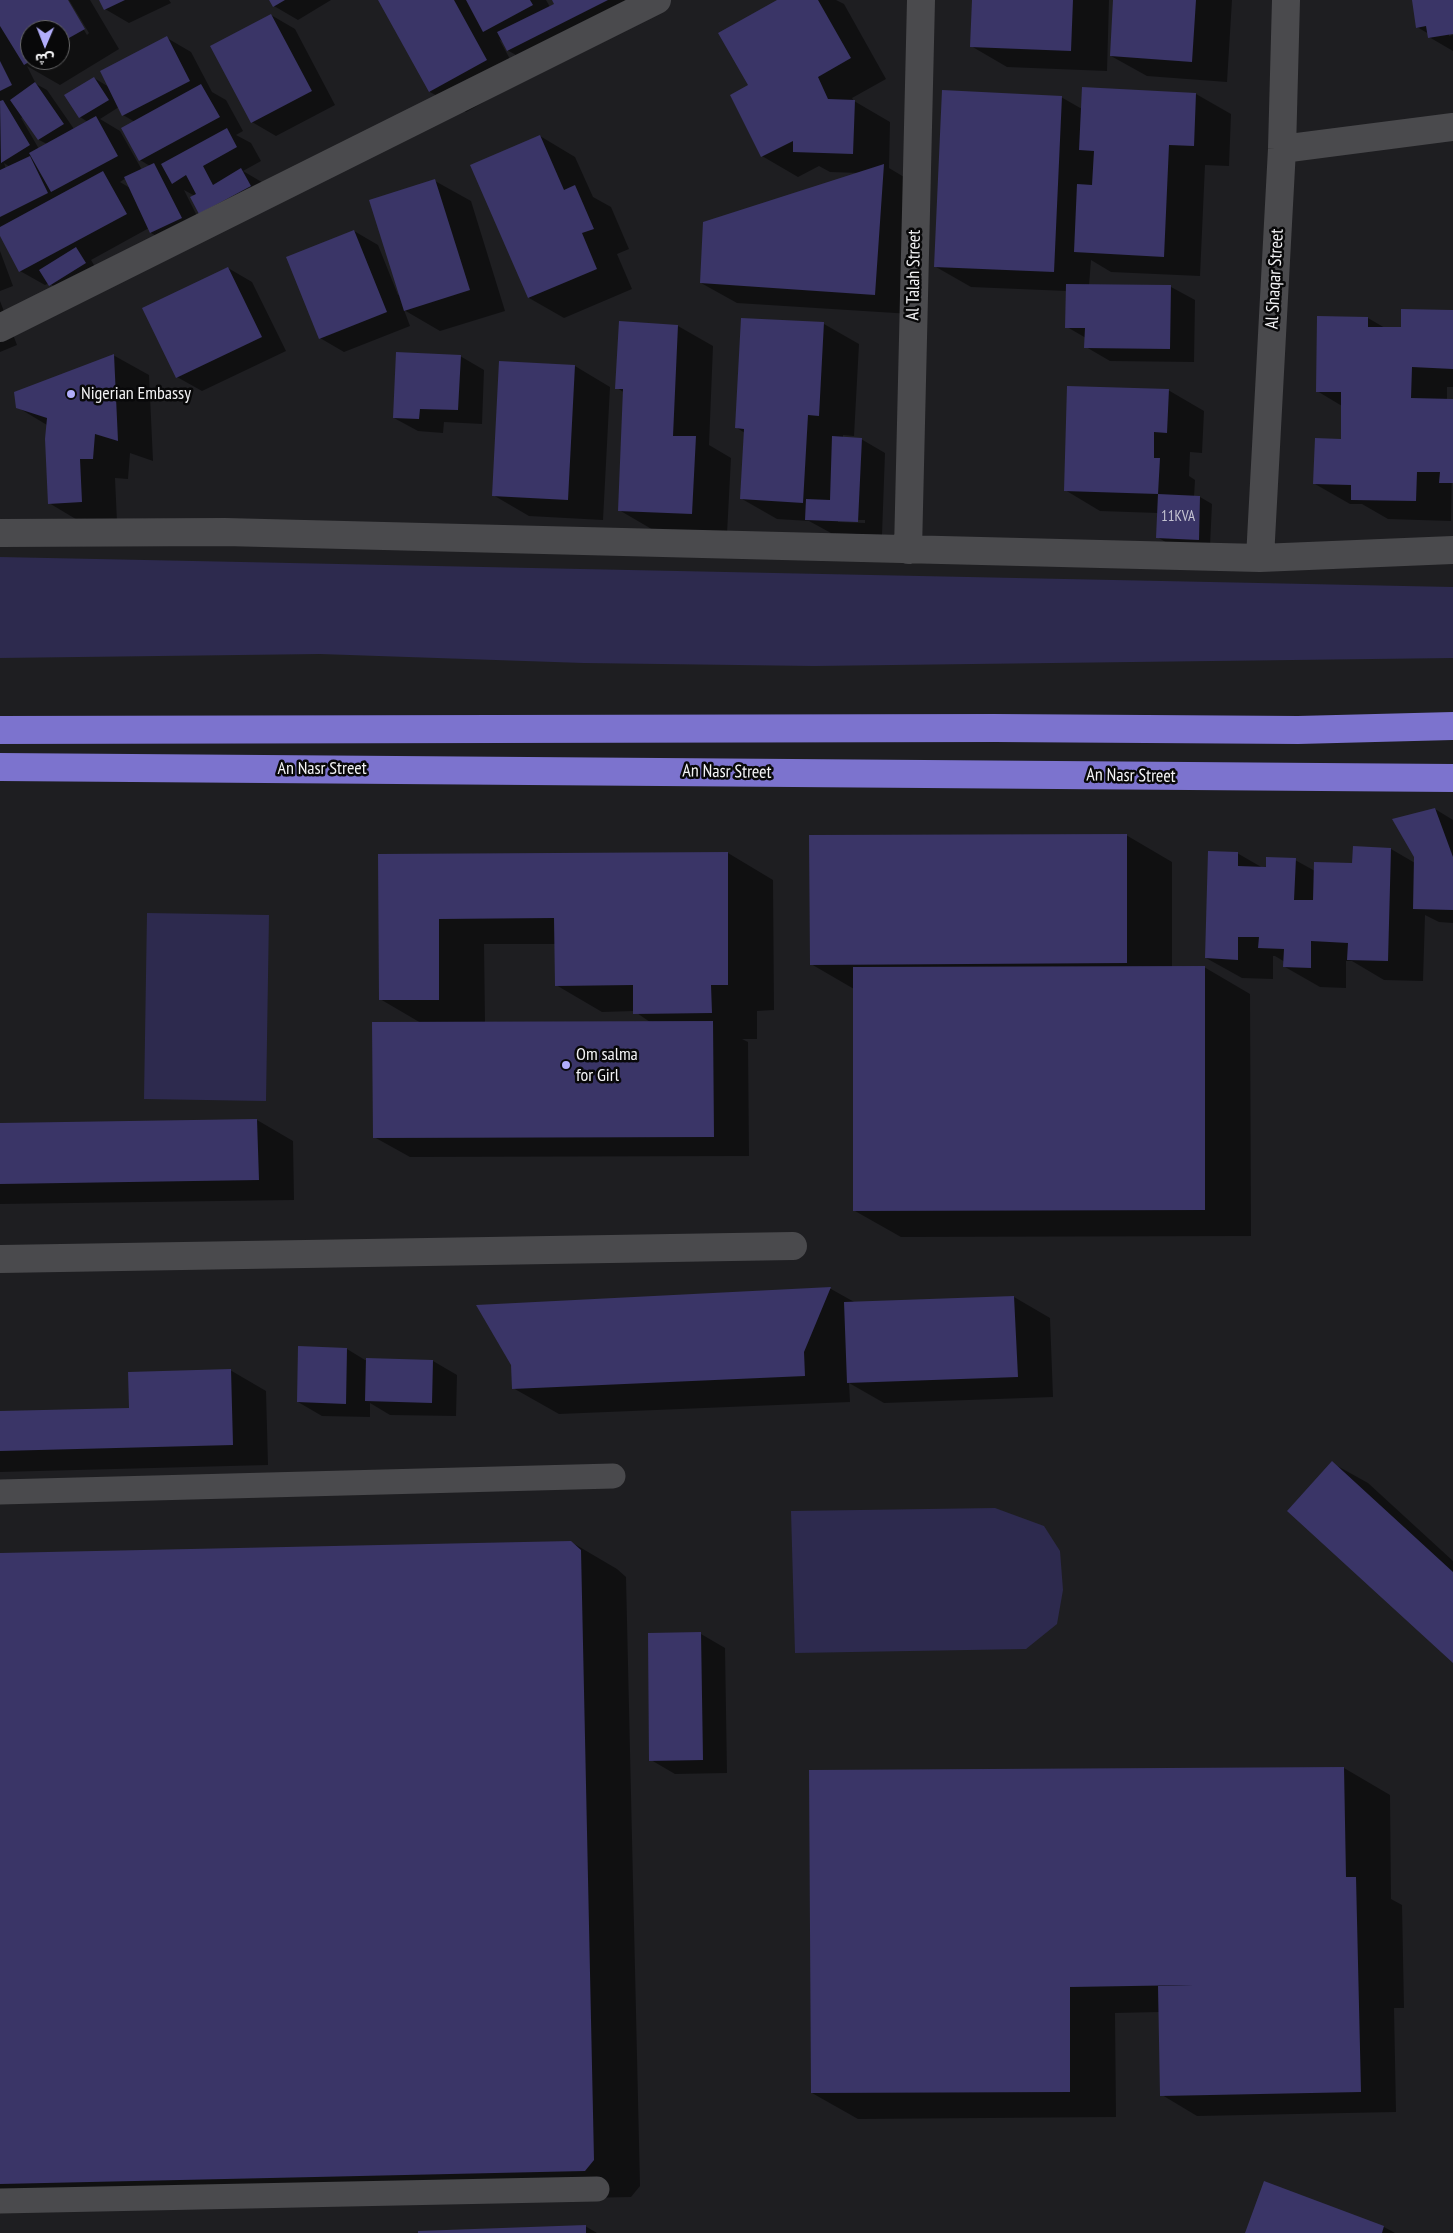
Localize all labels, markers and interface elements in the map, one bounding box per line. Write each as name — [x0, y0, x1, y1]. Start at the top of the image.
north arrow — [20, 20, 70, 70]
text: ش — [35, 50, 55, 68]
street label: Al Shaqar Street — [1262, 228, 1288, 330]
street label: Al Talah Street — [902, 230, 926, 320]
place label: Nigerian Embassy — [81, 383, 191, 405]
marker: Nigerian Embassy — [65, 388, 77, 400]
house number: 11KVA — [1161, 508, 1195, 526]
street label: An Nasr Street — [277, 758, 367, 780]
street label: An Nasr Street — [682, 760, 772, 784]
street label: An Nasr Street — [1086, 764, 1176, 788]
place label: Om salma for Girl — [576, 1044, 638, 1086]
marker: Om salma for Girl — [560, 1059, 572, 1071]

